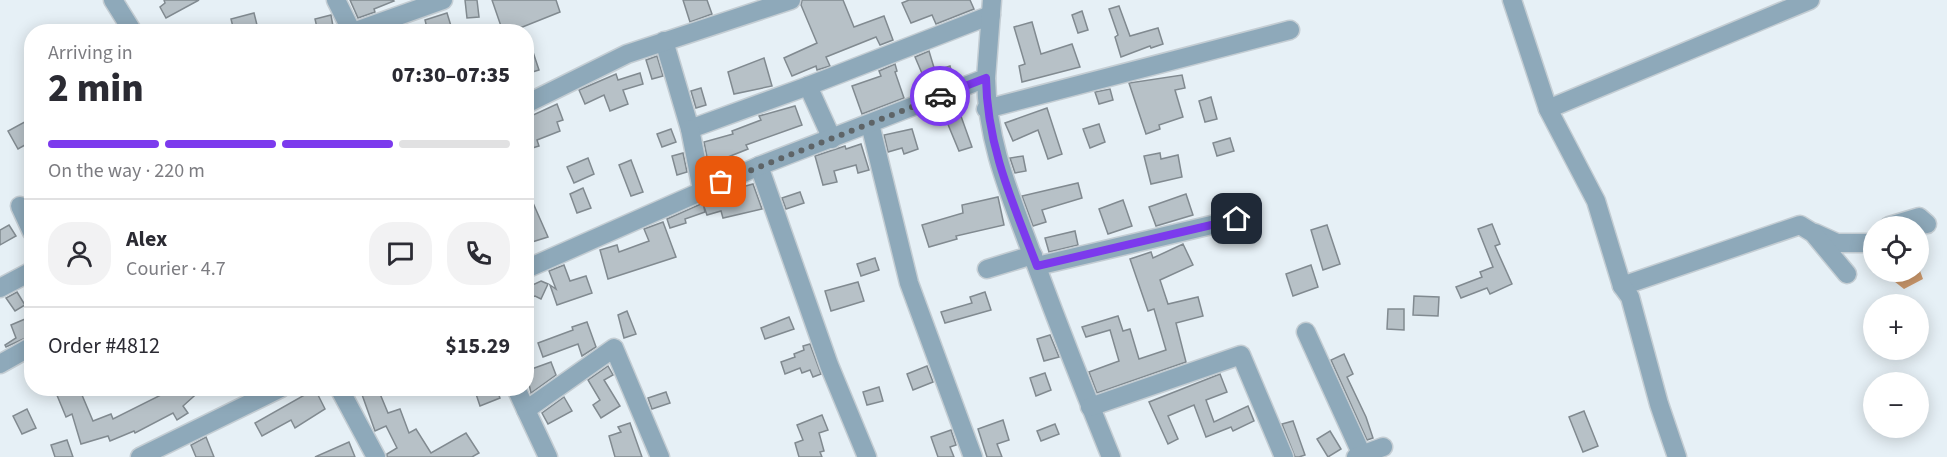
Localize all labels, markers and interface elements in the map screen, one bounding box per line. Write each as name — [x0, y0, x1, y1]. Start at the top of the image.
text: Arriving in — [48, 39, 133, 67]
text: 07:30–07:35 — [392, 59, 510, 91]
text: 2 min — [48, 61, 144, 117]
courier — [910, 66, 970, 126]
icon: car — [924, 80, 957, 113]
pin — [695, 156, 746, 207]
text: On the way · 220 m — [48, 157, 205, 185]
icon: bag — [704, 165, 737, 198]
pin — [1211, 193, 1262, 244]
icon: home — [1220, 202, 1253, 235]
map controls — [1863, 216, 1929, 438]
button: locate — [1863, 216, 1929, 282]
button: person — [48, 222, 111, 285]
button: chat — [369, 222, 432, 285]
button: phone — [447, 222, 510, 285]
text: Alex — [126, 223, 167, 255]
text: Courier · 4.7 — [126, 255, 226, 283]
button: + — [1863, 294, 1929, 360]
text: Order #4812 — [48, 330, 160, 362]
text: $15.29 — [445, 330, 510, 362]
button: − — [1863, 372, 1929, 438]

